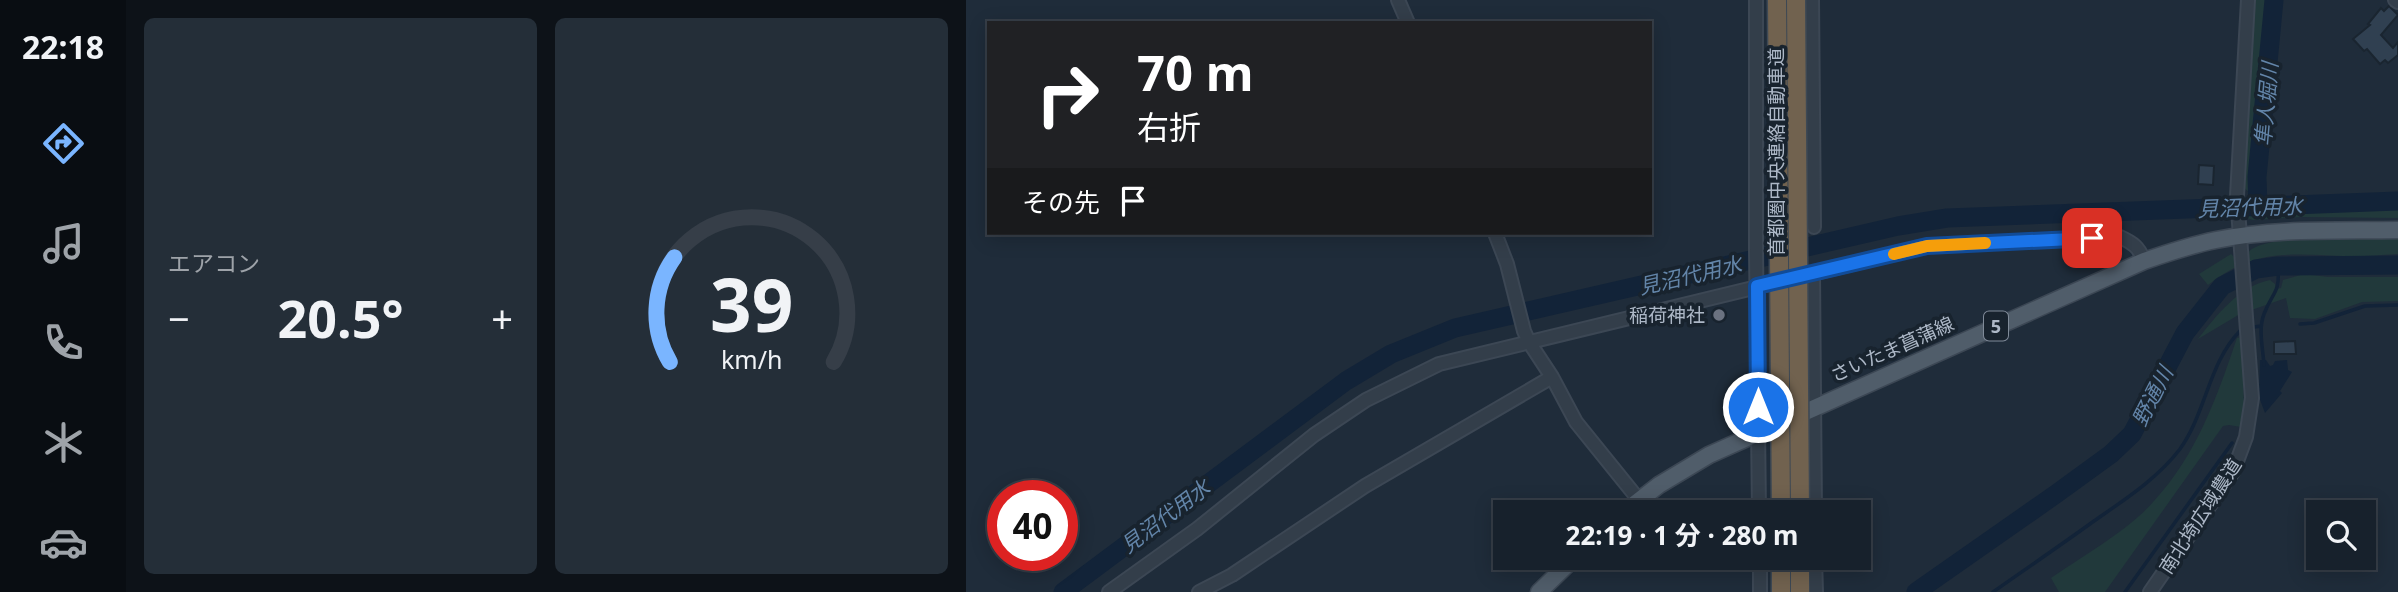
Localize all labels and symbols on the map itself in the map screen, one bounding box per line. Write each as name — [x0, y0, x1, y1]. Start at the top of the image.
street label: 首都圏中央連絡自動車道 — [1763, 47, 1789, 257]
water label: 隼人堀川 — [2248, 59, 2284, 147]
water label: 見沼代用水 — [2197, 191, 2305, 223]
pin — [2062, 208, 2122, 268]
water label: 見沼代用水 — [1636, 249, 1746, 300]
place label: 稲荷神社 — [1629, 302, 1705, 328]
marker: 稲荷神社 — [1711, 307, 1727, 323]
street label: さいたま菖蒲線 — [1826, 310, 1958, 388]
road number: 5 — [1984, 312, 2008, 340]
water label: 野通川 — [2125, 360, 2180, 430]
position arrow — [1721, 370, 1795, 444]
street label: 南北埼広域農道 — [2153, 453, 2247, 579]
water label: 見沼代用水 — [1115, 472, 1217, 559]
speed limit sign: 40 — [987, 480, 1078, 571]

